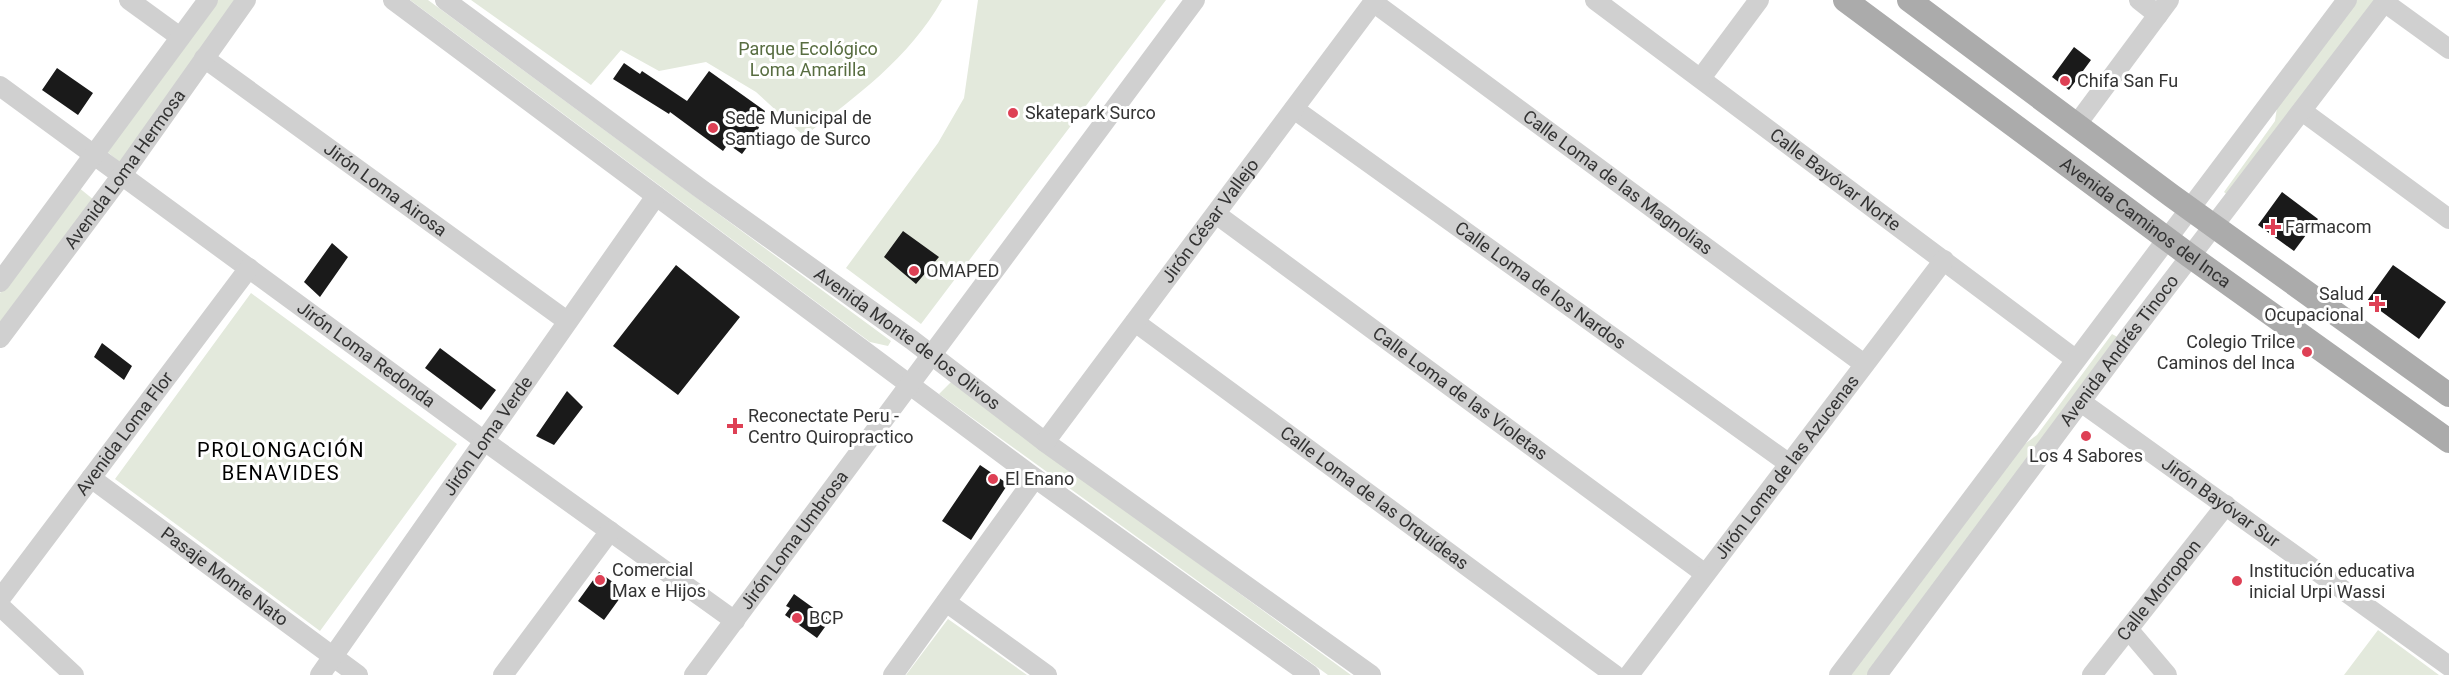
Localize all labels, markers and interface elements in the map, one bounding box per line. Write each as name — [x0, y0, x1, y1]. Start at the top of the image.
park label: Parque Ecológico Loma Amarilla — [738, 38, 878, 80]
place label: Chifa San Fu — [2077, 70, 2178, 91]
marker: Chifa San Fu — [2058, 74, 2072, 88]
street label: Avenida Loma Hermosa — [60, 85, 189, 253]
place label: Skatepark Surco — [1025, 102, 1156, 123]
street label: Calle Loma de las Magnolias — [1519, 105, 1717, 259]
marker: Skatepark Surco — [1006, 106, 1020, 120]
place label: Sede Municipal de Santiago de Surco — [725, 107, 872, 149]
marker: Sede Municipal de Santiago de Surco — [706, 121, 720, 135]
street label: Calle Bayóvar Norte — [1766, 124, 1905, 235]
street label: Jirón Loma Airosa — [320, 138, 451, 240]
street label: Avenida Caminos del Inca — [2056, 152, 2235, 292]
street label: Jirón César Vallejo — [1157, 154, 1263, 287]
place label: Farmacom — [2285, 216, 2372, 237]
street label: Calle Loma de los Nardos — [1451, 217, 1630, 353]
marker: Farmacom — [2266, 220, 2280, 234]
place label: OMAPED — [926, 260, 999, 281]
street label: Avenida Monte de los Olivos — [810, 263, 1005, 414]
marker: OMAPED — [907, 264, 921, 278]
street label: Avenida Andrés Tinoco — [2055, 270, 2183, 430]
place label: Salud Ocupacional — [2264, 283, 2364, 325]
marker: Salud Ocupacional — [2368, 295, 2386, 313]
street label: Jirón Loma Redonda — [293, 296, 440, 411]
street label: Calle Loma de las Violetas — [1369, 322, 1552, 464]
place label: Colegio Trilce Caminos del Inca — [2157, 331, 2295, 373]
marker: Colegio Trilce Caminos del Inca — [2300, 345, 2314, 359]
street label: Avenida Loma Flor — [71, 367, 177, 499]
street label: Jirón Loma de las Azucenas — [1710, 371, 1863, 563]
street label: Jirón Loma Verde — [438, 372, 536, 500]
place label: Reconectate Peru - Centro Quiropractico — [748, 405, 914, 447]
marker: Reconectate Peru - Centro Quiropractico — [726, 417, 744, 435]
street label: Calle Loma de las Orquídeas — [1276, 421, 1473, 574]
marker: Los 4 Sabores — [2079, 429, 2093, 443]
district label: PROLONGACIÓN BENAVIDES — [197, 438, 365, 485]
place label: Los 4 Sabores — [2029, 445, 2143, 466]
street label: Jirón Bayóvar Sur — [2158, 452, 2284, 551]
street label: Jirón Loma Umbrosa — [735, 466, 852, 613]
place label: El Enano — [1005, 468, 1074, 489]
marker: El Enano — [986, 472, 1000, 486]
street label: Pasaje Monte Nato — [157, 522, 293, 630]
street label: Calle Morropon — [2112, 535, 2205, 645]
place label: Comercial Max e Hijos — [612, 559, 706, 601]
place label: Institución educativa inicial Urpi Wassi — [2249, 560, 2415, 602]
marker: Comercial Max e Hijos — [593, 573, 607, 587]
marker: Institución educativa inicial Urpi Wassi — [2230, 574, 2244, 588]
place label: BCP — [809, 607, 843, 628]
marker: BCP — [790, 611, 804, 625]

